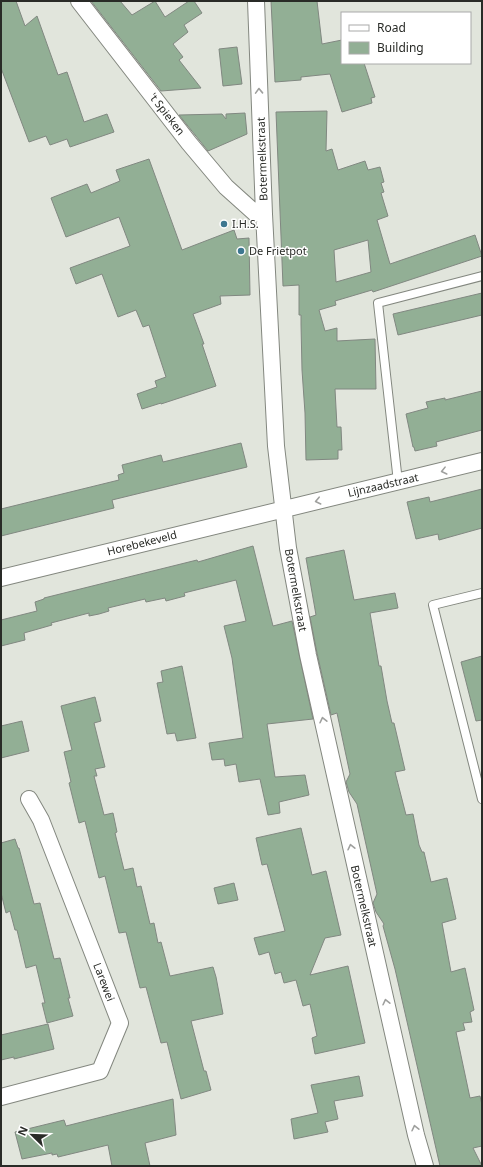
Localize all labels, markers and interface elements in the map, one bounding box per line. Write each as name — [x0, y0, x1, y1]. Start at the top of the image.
legend — [341, 12, 471, 64]
text: Road — [377, 19, 406, 36]
text: Building — [377, 39, 424, 56]
one-way arrow — [255, 88, 264, 94]
street label: 't Spieken — [146, 89, 189, 138]
street label: Botermelkstraat — [253, 117, 270, 201]
place label: I.H.S. — [232, 216, 259, 231]
marker: I.H.S. — [219, 219, 229, 229]
place label: De Frietpot — [249, 243, 307, 258]
marker: De Frietpot — [236, 246, 246, 256]
one-way arrow — [441, 466, 447, 474]
street label: Lijnzaadstraat — [346, 469, 420, 500]
one-way arrow — [314, 496, 321, 504]
street label: Horebekeveld — [105, 527, 178, 558]
street label: Botermelkstraat — [282, 547, 311, 632]
one-way arrow — [319, 717, 327, 724]
one-way arrow — [348, 844, 356, 851]
street label: Botermelkstraat — [348, 863, 381, 948]
street label: Larewei — [90, 960, 119, 1003]
one-way arrow — [382, 998, 390, 1005]
north arrow — [12, 1115, 52, 1155]
text: N — [14, 1124, 31, 1138]
one-way arrow — [411, 1125, 419, 1131]

